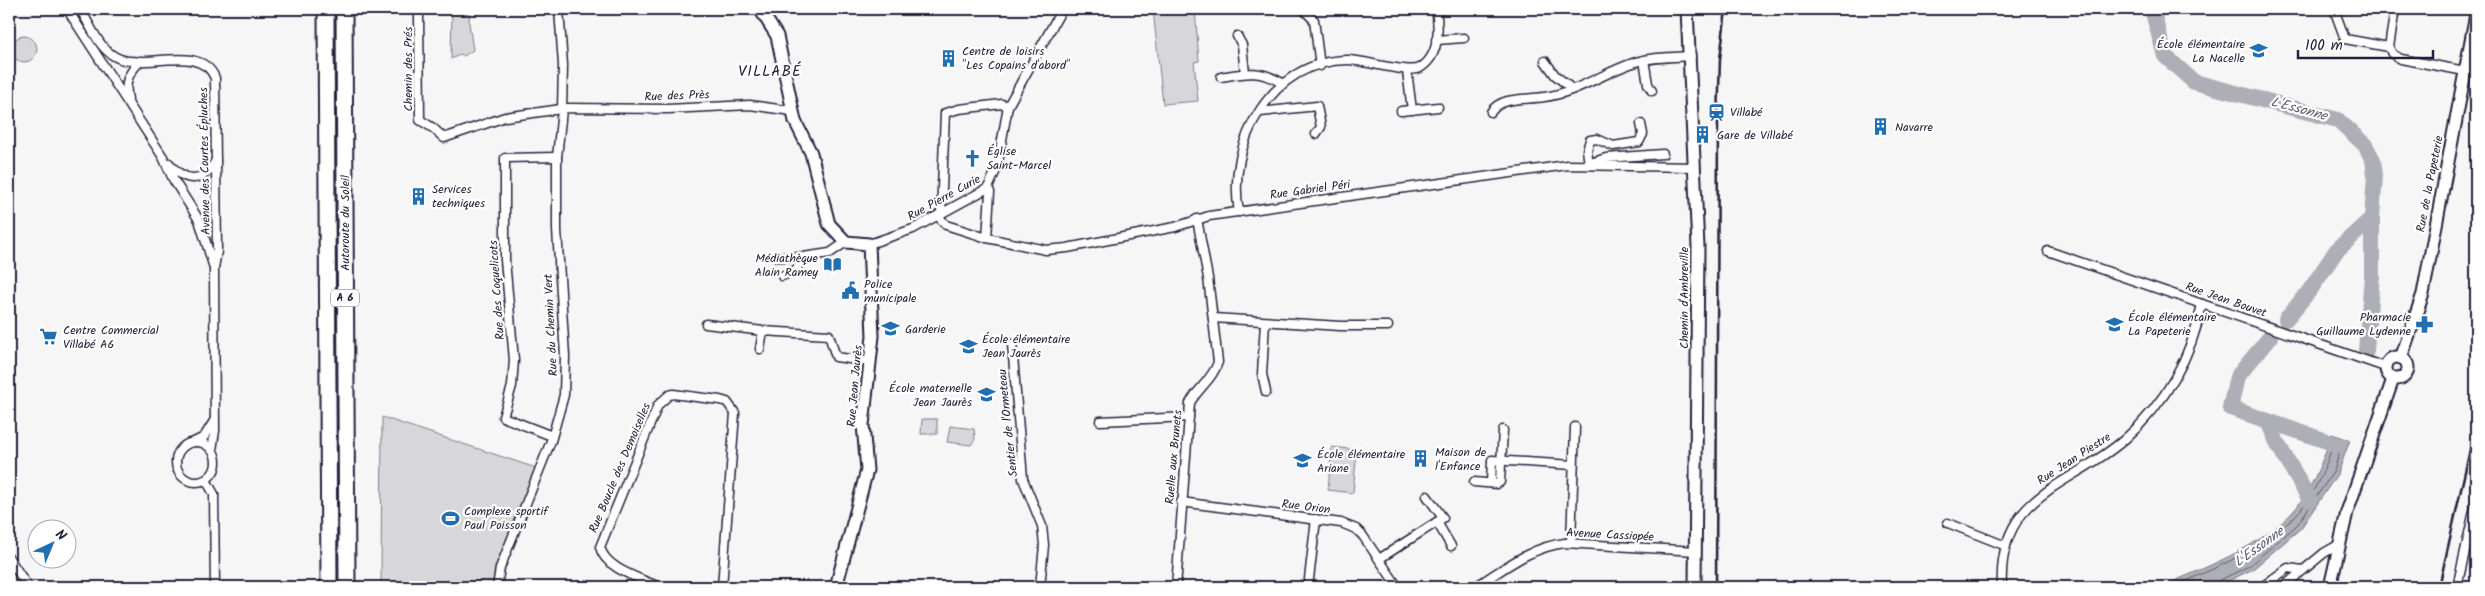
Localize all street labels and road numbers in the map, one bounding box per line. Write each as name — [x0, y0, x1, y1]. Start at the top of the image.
street label: Chemin des Prés — [399, 27, 418, 111]
street label: Rue des Près — [644, 85, 710, 107]
street label: Avenue des Courtes Épluches — [194, 87, 216, 235]
street label: Rue de la Papeterie — [2411, 133, 2449, 234]
street label: Rue Pierre Curie — [904, 170, 985, 226]
street label: Autoroute du Soleil — [336, 175, 355, 271]
street label: Rue Gabriel Péri — [1269, 175, 1352, 205]
street label: Rue des Coquelicots — [484, 239, 510, 341]
street label: Chemin d'Ambreville — [1675, 246, 1694, 349]
street label: Rue du Chemin Vert — [539, 273, 563, 377]
street label: Rue Jean Bouvet — [2183, 277, 2270, 323]
road number: A 6 — [331, 290, 359, 306]
street label: Rue Jean Jaurès — [842, 344, 868, 428]
street label: Sentier de l'Ormeteau — [993, 368, 1023, 478]
street label: Rue Boucle des Demoiselles — [584, 400, 656, 536]
street label: Ruelle aux Brunets — [1160, 409, 1188, 505]
street label: Rue Jean Piestre — [2033, 428, 2115, 490]
street label: Rue Orion — [1281, 495, 1331, 519]
street label: Avenue Cassiopée — [1566, 523, 1655, 547]

